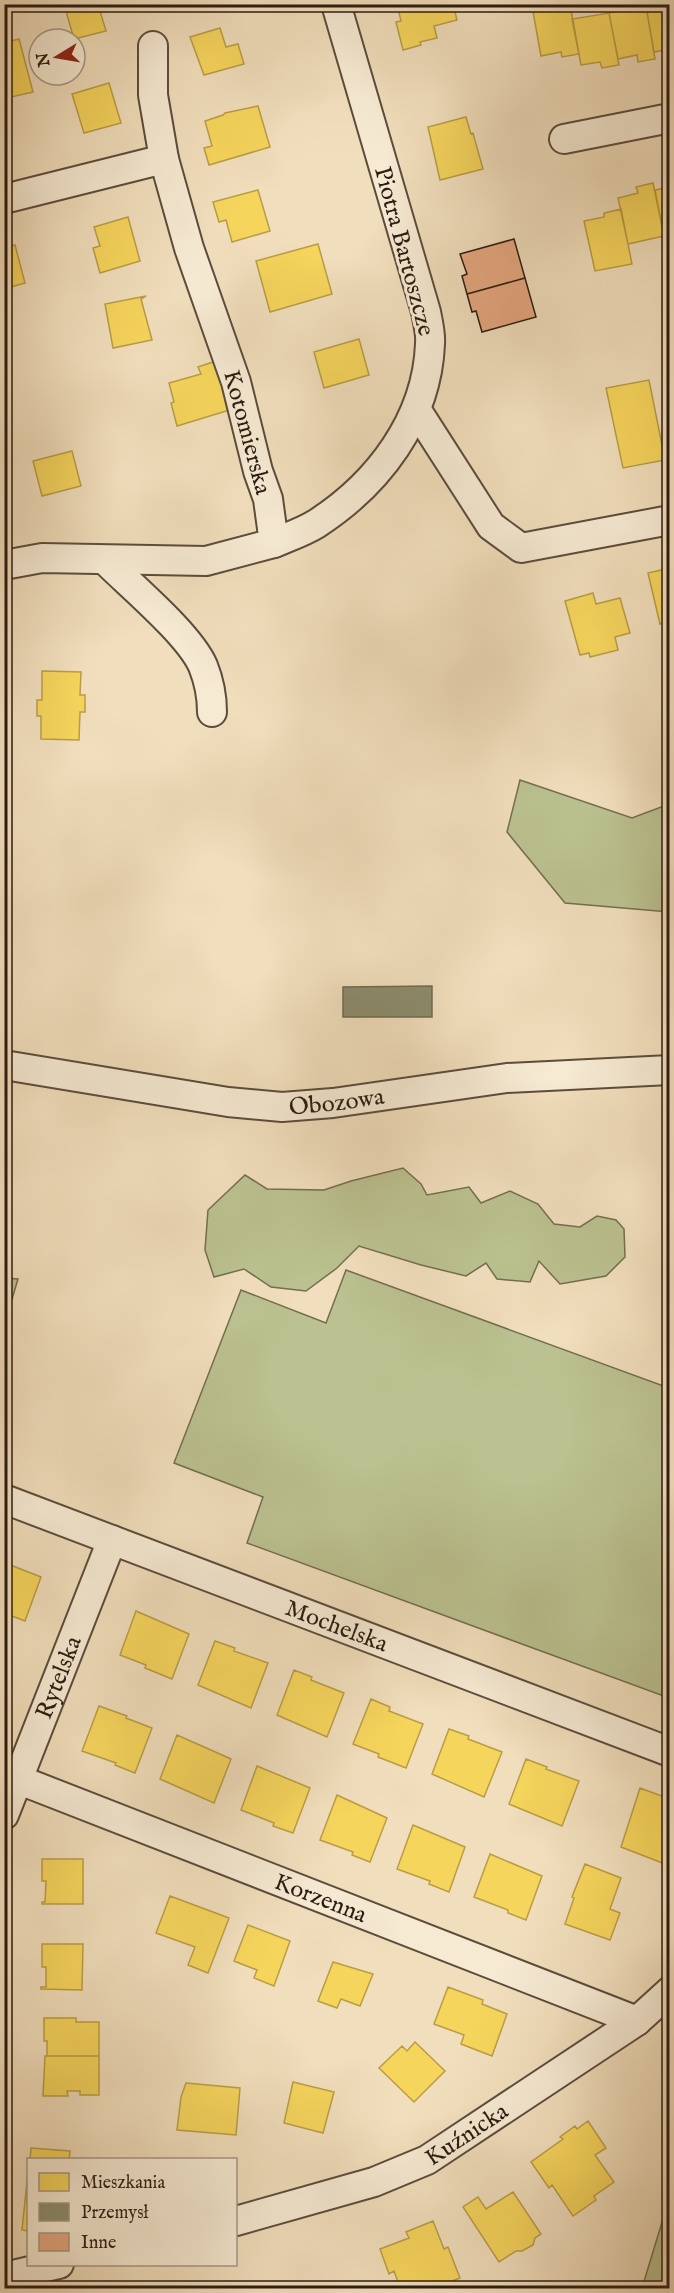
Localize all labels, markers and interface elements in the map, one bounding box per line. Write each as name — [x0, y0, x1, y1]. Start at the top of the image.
north arrow — [27, 27, 87, 87]
text: N — [33, 51, 56, 69]
street label: Piotra Bartoszcze — [366, 163, 441, 339]
street label: Kotomierska — [215, 367, 278, 499]
street label: Obozowa — [288, 1082, 387, 1123]
street label: Mochelska — [280, 1593, 393, 1661]
street label: Rytelska — [29, 1631, 90, 1724]
street label: Korzenna — [269, 1867, 372, 1931]
street label: Kuźnicka — [420, 2096, 515, 2174]
legend — [27, 2158, 237, 2266]
text: Mieszkania — [81, 2172, 165, 2195]
text: Przemysł — [81, 2202, 149, 2225]
text: Inne — [81, 2232, 116, 2255]

